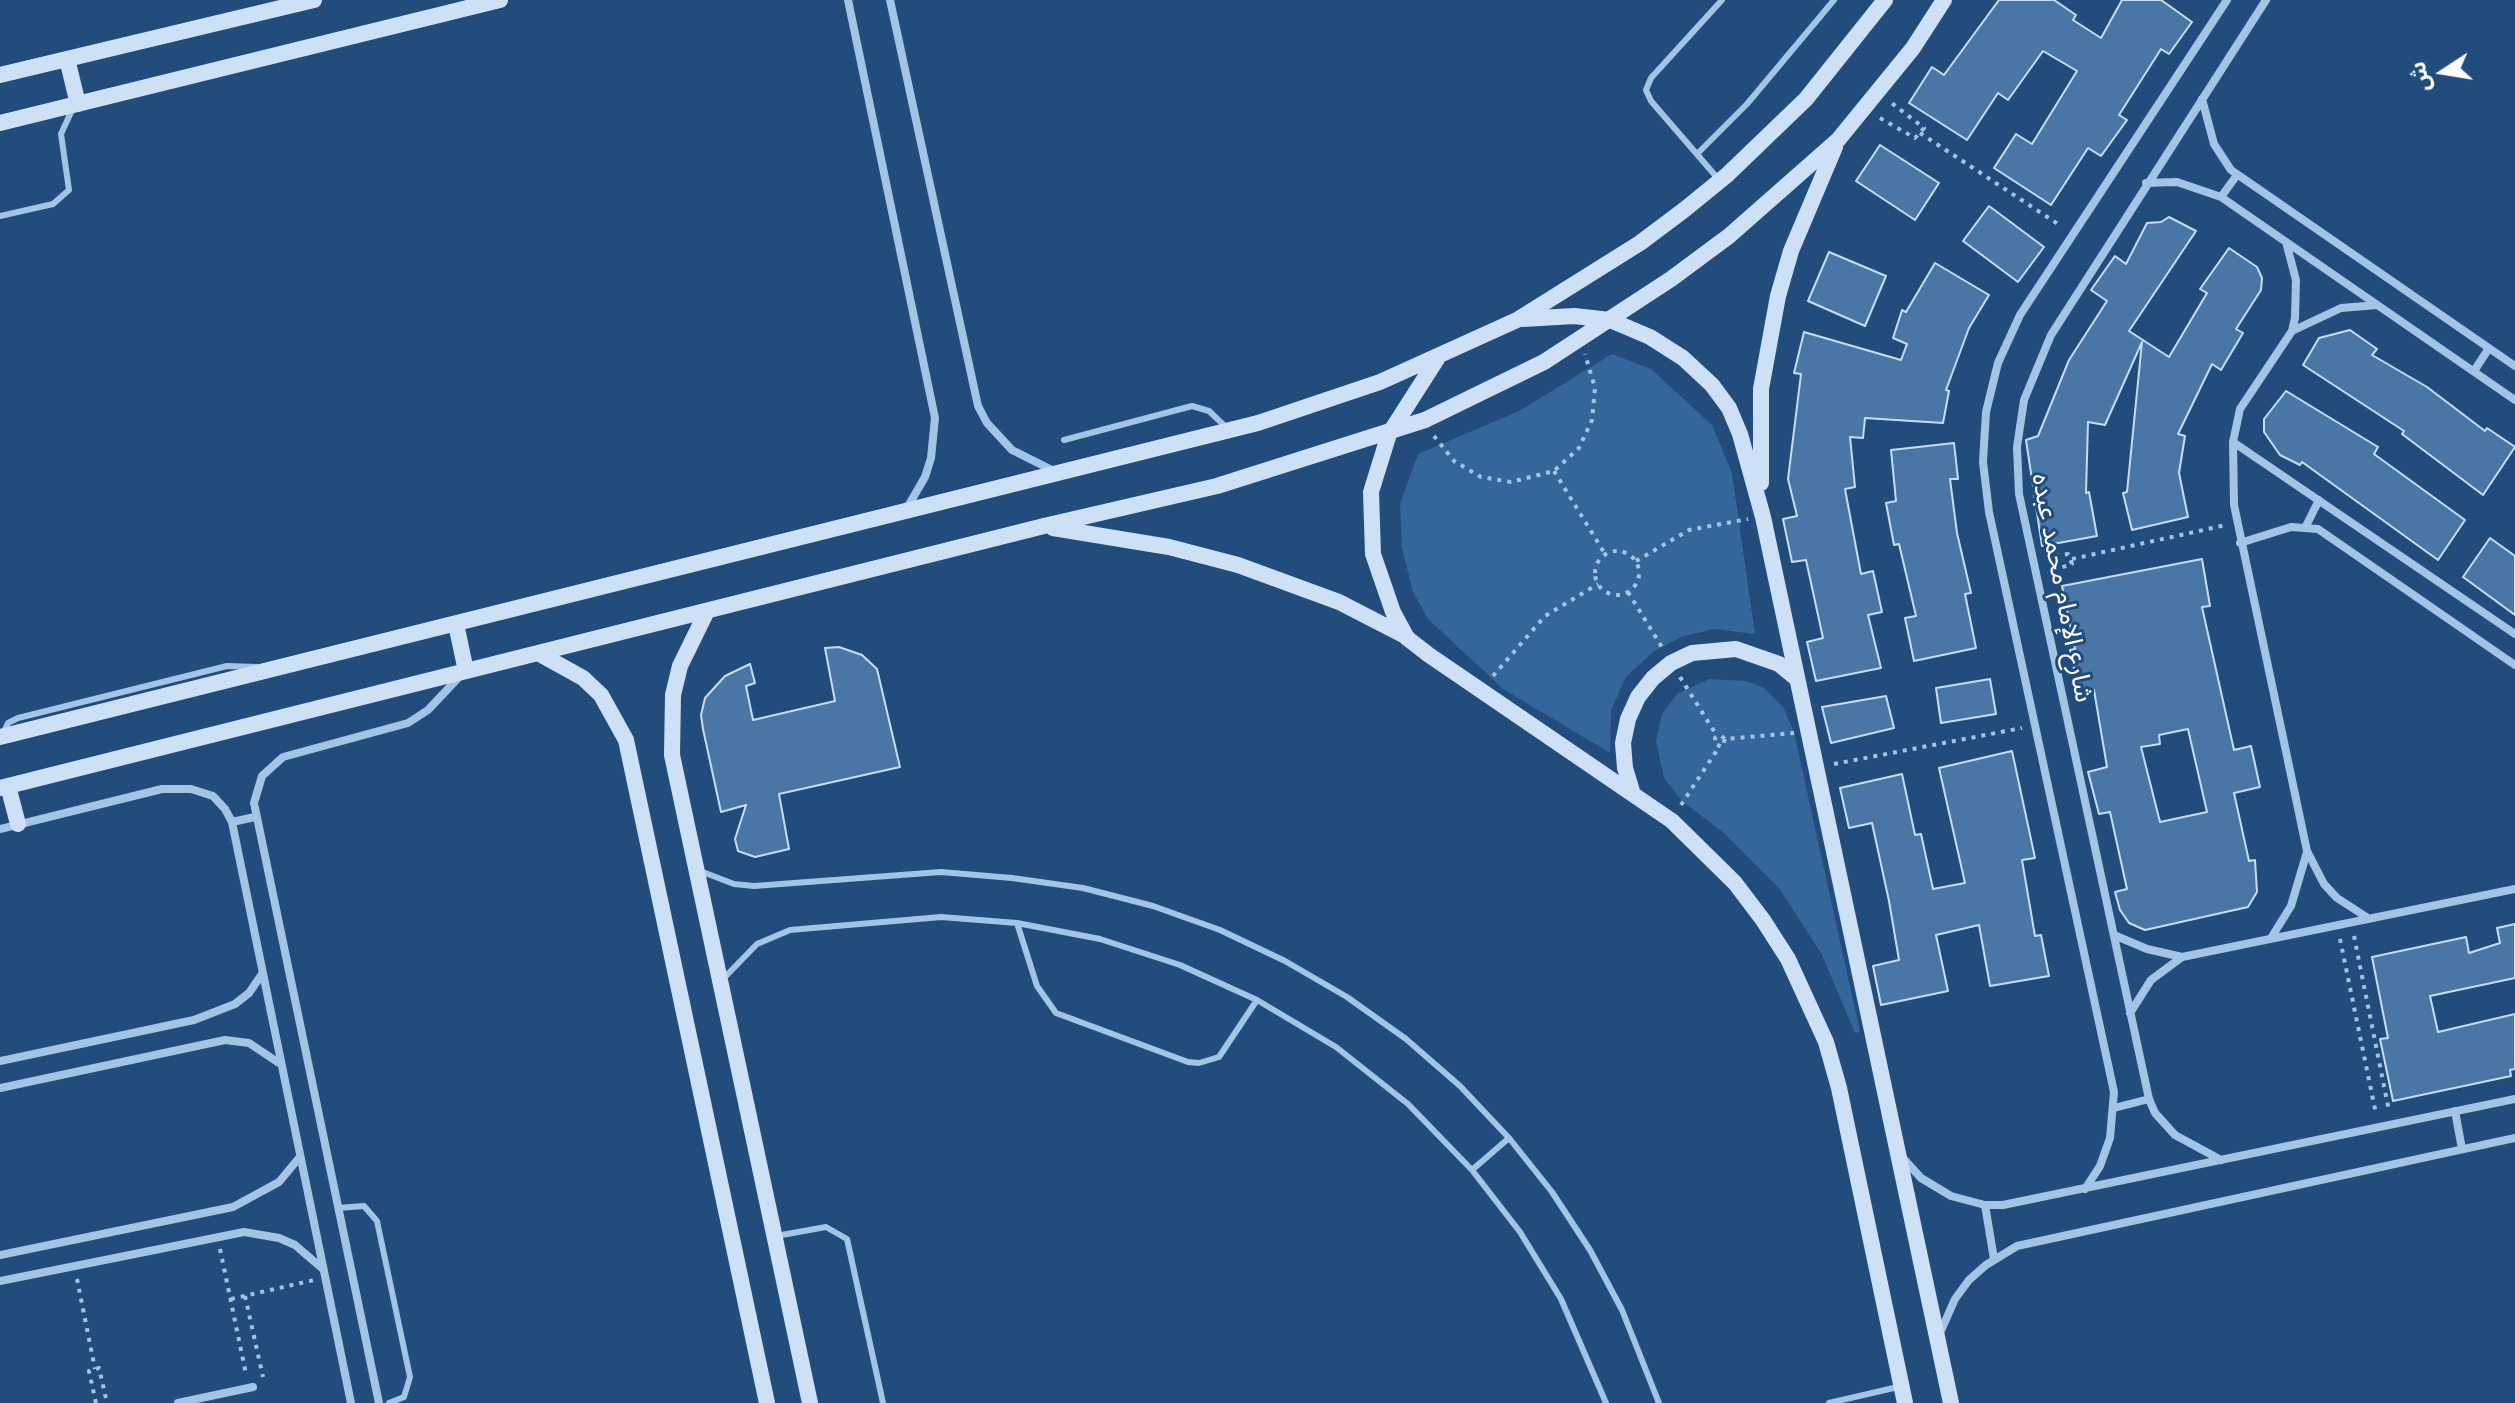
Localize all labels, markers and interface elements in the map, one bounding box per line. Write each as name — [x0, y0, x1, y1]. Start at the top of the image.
north arrow — [2403, 32, 2483, 112]
text: ش — [2403, 59, 2436, 95]
street label: شارع الإمام محمد عبده — [2025, 471, 2099, 705]

